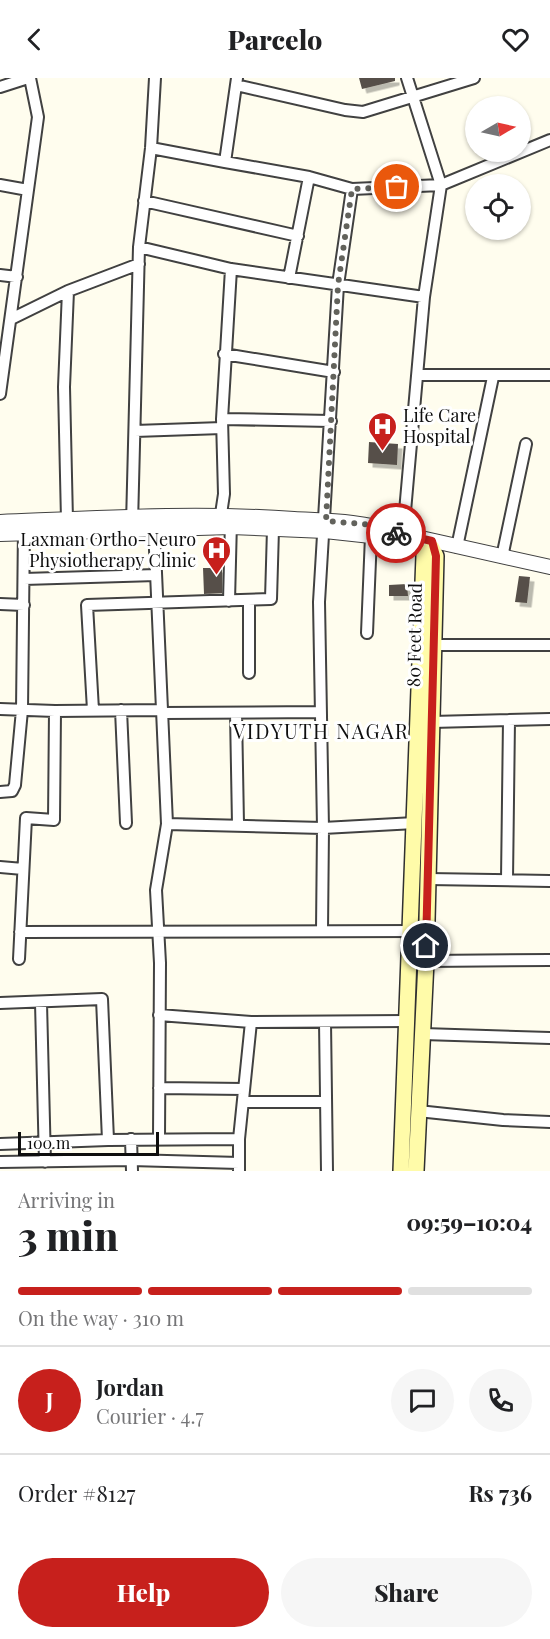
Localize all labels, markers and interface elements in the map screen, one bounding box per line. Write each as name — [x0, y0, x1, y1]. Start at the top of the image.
text: Parcelo — [228, 21, 322, 57]
icon: back — [18, 23, 51, 56]
icon: heart — [499, 23, 532, 56]
north arrow — [465, 96, 531, 162]
map controls — [465, 96, 531, 240]
pin — [371, 161, 422, 212]
icon: bag — [380, 170, 413, 203]
button: locate — [465, 174, 531, 240]
place label: Life Care Hospital — [403, 403, 476, 448]
hospital icon: Life Care Hospital — [366, 410, 398, 452]
courier — [366, 503, 426, 563]
icon: bike — [380, 517, 413, 550]
place label: Laxman Ortho-Neuro Physiotherapy Clinic — [20, 527, 196, 572]
hospital icon: Laxman Ortho-Neuro Physiotherapy Clinic — [201, 534, 233, 576]
street label: 80 Feet Road — [401, 582, 427, 687]
district label: VIDYUTH NAGAR — [232, 717, 409, 744]
pin — [400, 920, 451, 971]
icon: home — [409, 929, 442, 962]
scale bar — [18, 1129, 159, 1156]
text: 100 m — [27, 1132, 70, 1153]
text: Arriving in — [18, 1186, 115, 1213]
text: 09:59–10:04 — [407, 1207, 532, 1237]
text: 3 min — [18, 1209, 118, 1261]
text: On the way · 310 m — [18, 1304, 184, 1331]
button: chat — [391, 1369, 454, 1432]
button: phone — [469, 1369, 532, 1432]
text: Jordan — [96, 1372, 164, 1402]
text: J — [45, 1385, 54, 1415]
text: Courier · 4.7 — [96, 1402, 204, 1429]
text: Order #8127 — [18, 1478, 135, 1508]
text: Rs 736 — [468, 1478, 532, 1508]
button: Help — [18, 1558, 269, 1627]
button: Share — [281, 1558, 532, 1627]

